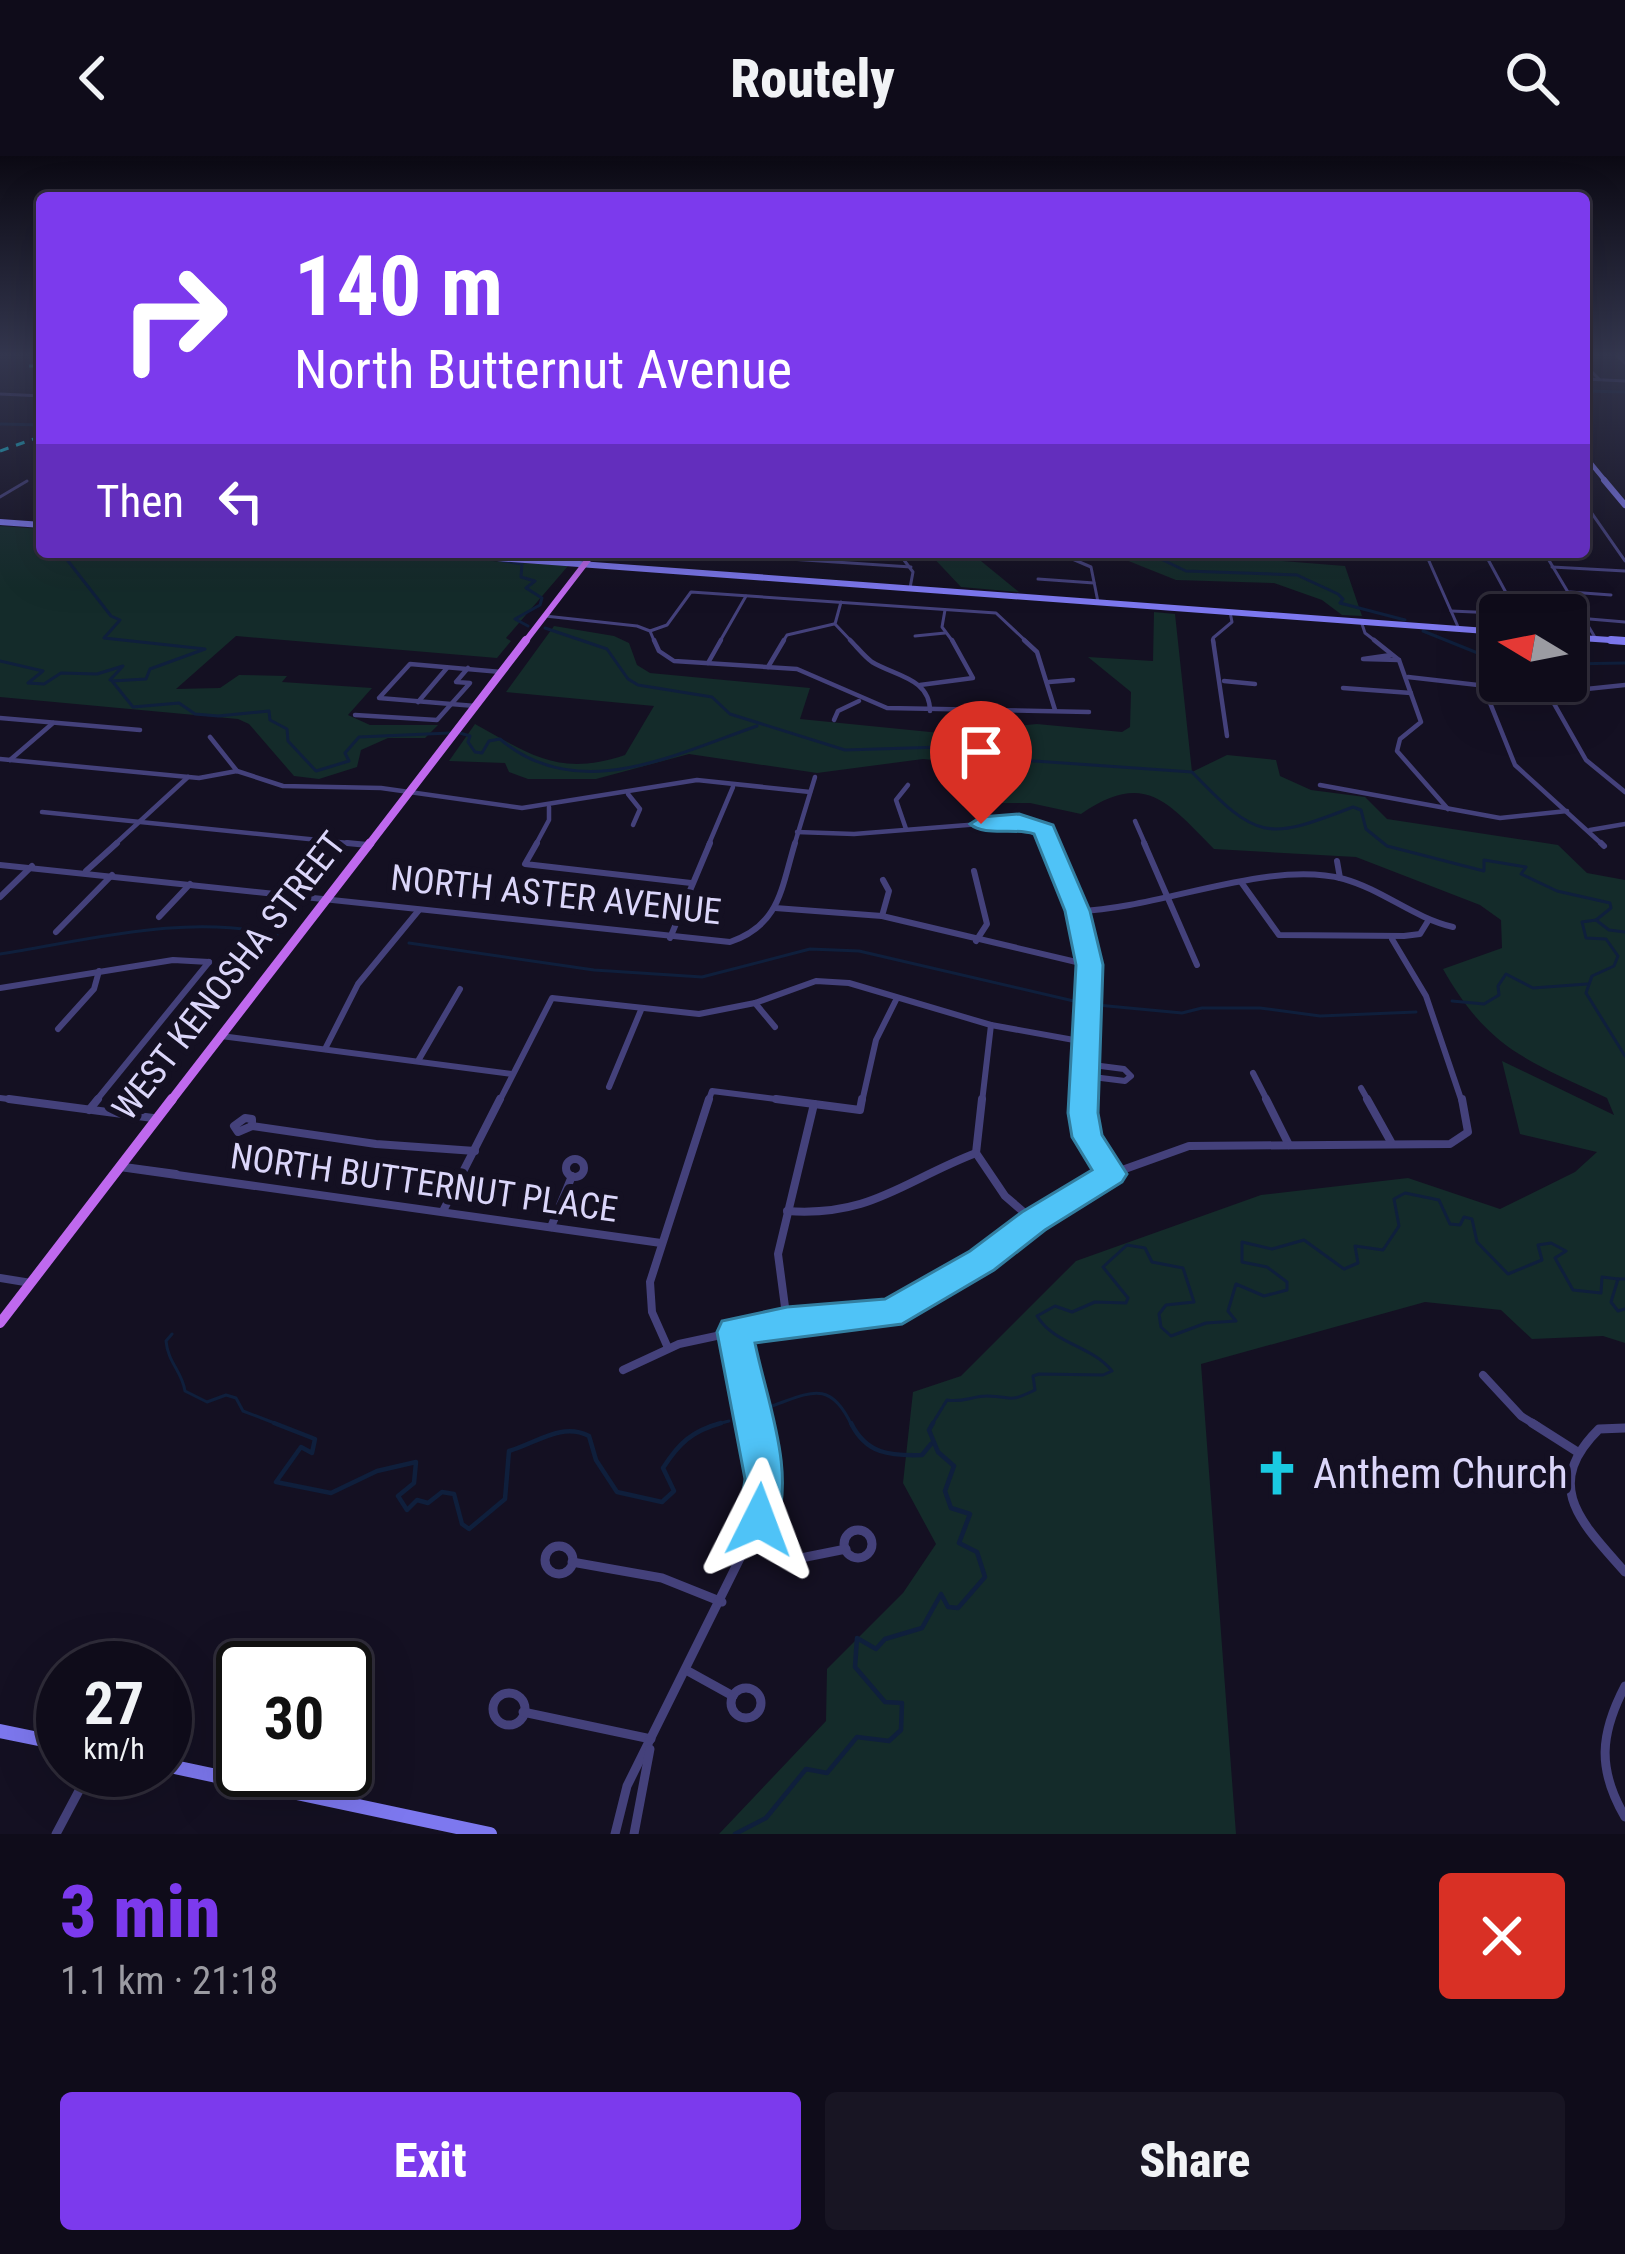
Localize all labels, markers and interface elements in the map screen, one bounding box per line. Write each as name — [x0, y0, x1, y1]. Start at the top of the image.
icon: back — [60, 45, 126, 111]
icon: search — [1499, 45, 1565, 111]
text: Routely — [730, 47, 895, 110]
text: 140 m — [294, 237, 503, 336]
icon: right — [96, 240, 252, 396]
text: North Butternut Avenue — [294, 338, 792, 401]
icon: left — [208, 468, 274, 534]
text: Then — [96, 475, 184, 528]
north arrow — [1479, 594, 1587, 702]
map controls — [1479, 594, 1587, 702]
pin — [930, 701, 1032, 824]
icon: arrive — [948, 719, 1014, 785]
street label: WEST KENOSHA STREET — [104, 824, 354, 1128]
street label: NORTH ASTER AVENUE — [389, 857, 723, 933]
street label: NORTH BUTTERNUT PLACE — [228, 1135, 620, 1231]
church icon: Anthem Church — [1252, 1448, 1302, 1498]
place label: Anthem Church — [1313, 1449, 1568, 1498]
position arrow — [696, 1457, 822, 1583]
speed limit sign: 30 — [216, 1641, 372, 1797]
text: 27 — [84, 1668, 144, 1739]
text: km/h — [83, 1731, 145, 1766]
text: 3 min — [60, 1870, 221, 1955]
button: close — [1439, 1873, 1565, 1999]
text: 1.1 km · 21:18 — [60, 1958, 278, 2004]
button: Exit — [60, 2092, 801, 2230]
button: Share — [825, 2092, 1565, 2230]

